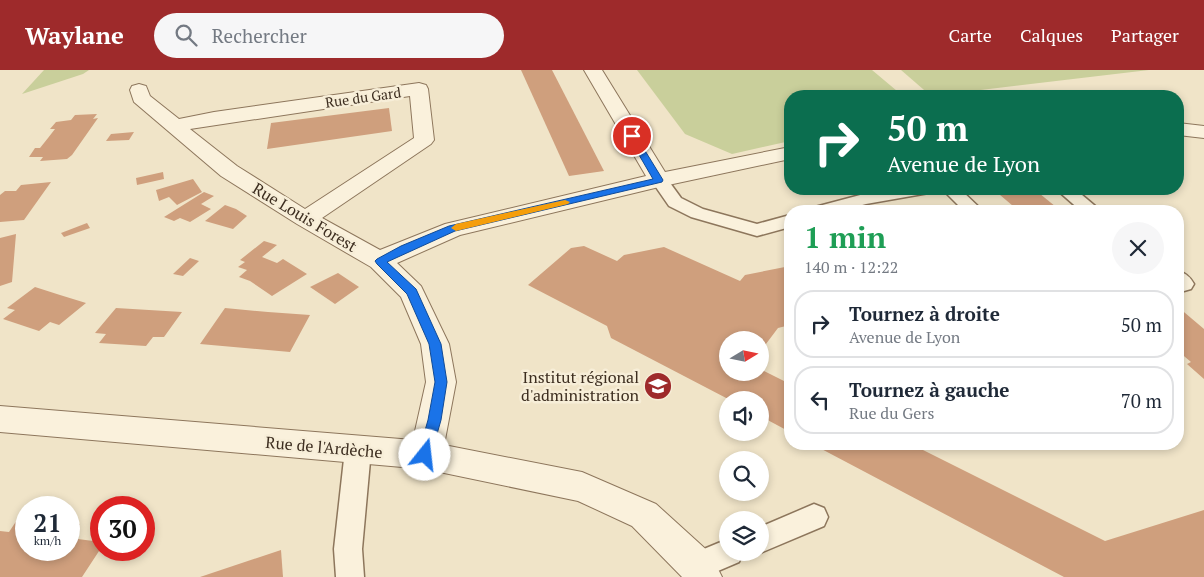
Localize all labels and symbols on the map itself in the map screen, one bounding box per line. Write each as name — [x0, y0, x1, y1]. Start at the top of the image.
street label: Rue du Gard — [324, 82, 402, 112]
pin — [611, 115, 653, 157]
street label: Rue Louis Forest — [249, 177, 361, 257]
north arrow — [719, 331, 769, 381]
place label: Institut régional d'administration — [521, 366, 639, 406]
school or university icon: Institut régional d'administration — [643, 371, 673, 401]
position arrow — [398, 428, 450, 480]
street label: Rue de l'Ardèche — [265, 431, 383, 463]
speed limit sign: 30 — [90, 496, 155, 561]

